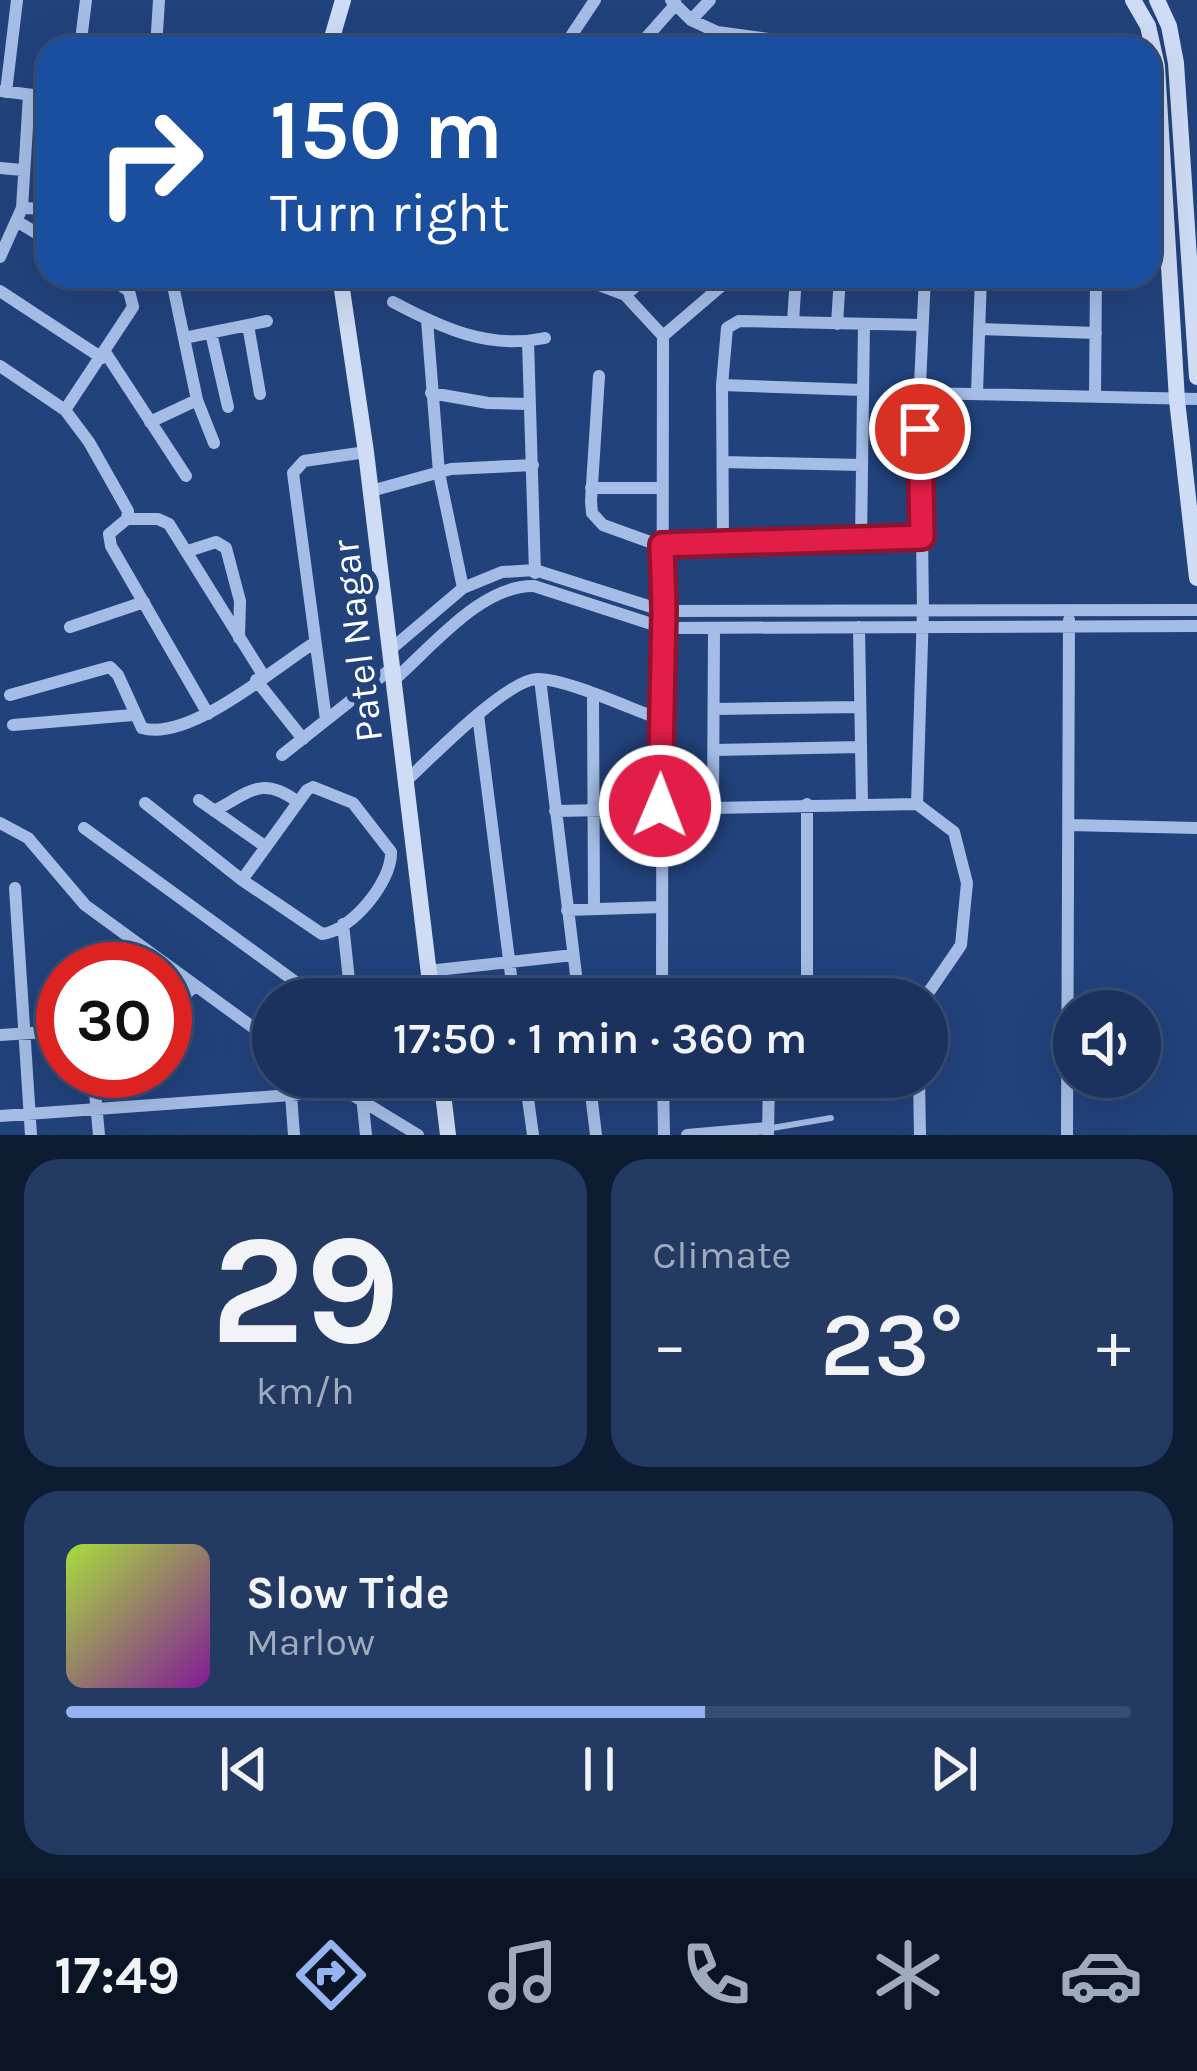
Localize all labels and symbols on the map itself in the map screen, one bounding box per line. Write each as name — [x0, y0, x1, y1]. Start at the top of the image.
pin — [869, 378, 971, 480]
street label: Patel Nagar — [322, 536, 392, 745]
position arrow — [597, 743, 723, 869]
speed limit sign: 30 — [36, 942, 192, 1098]

